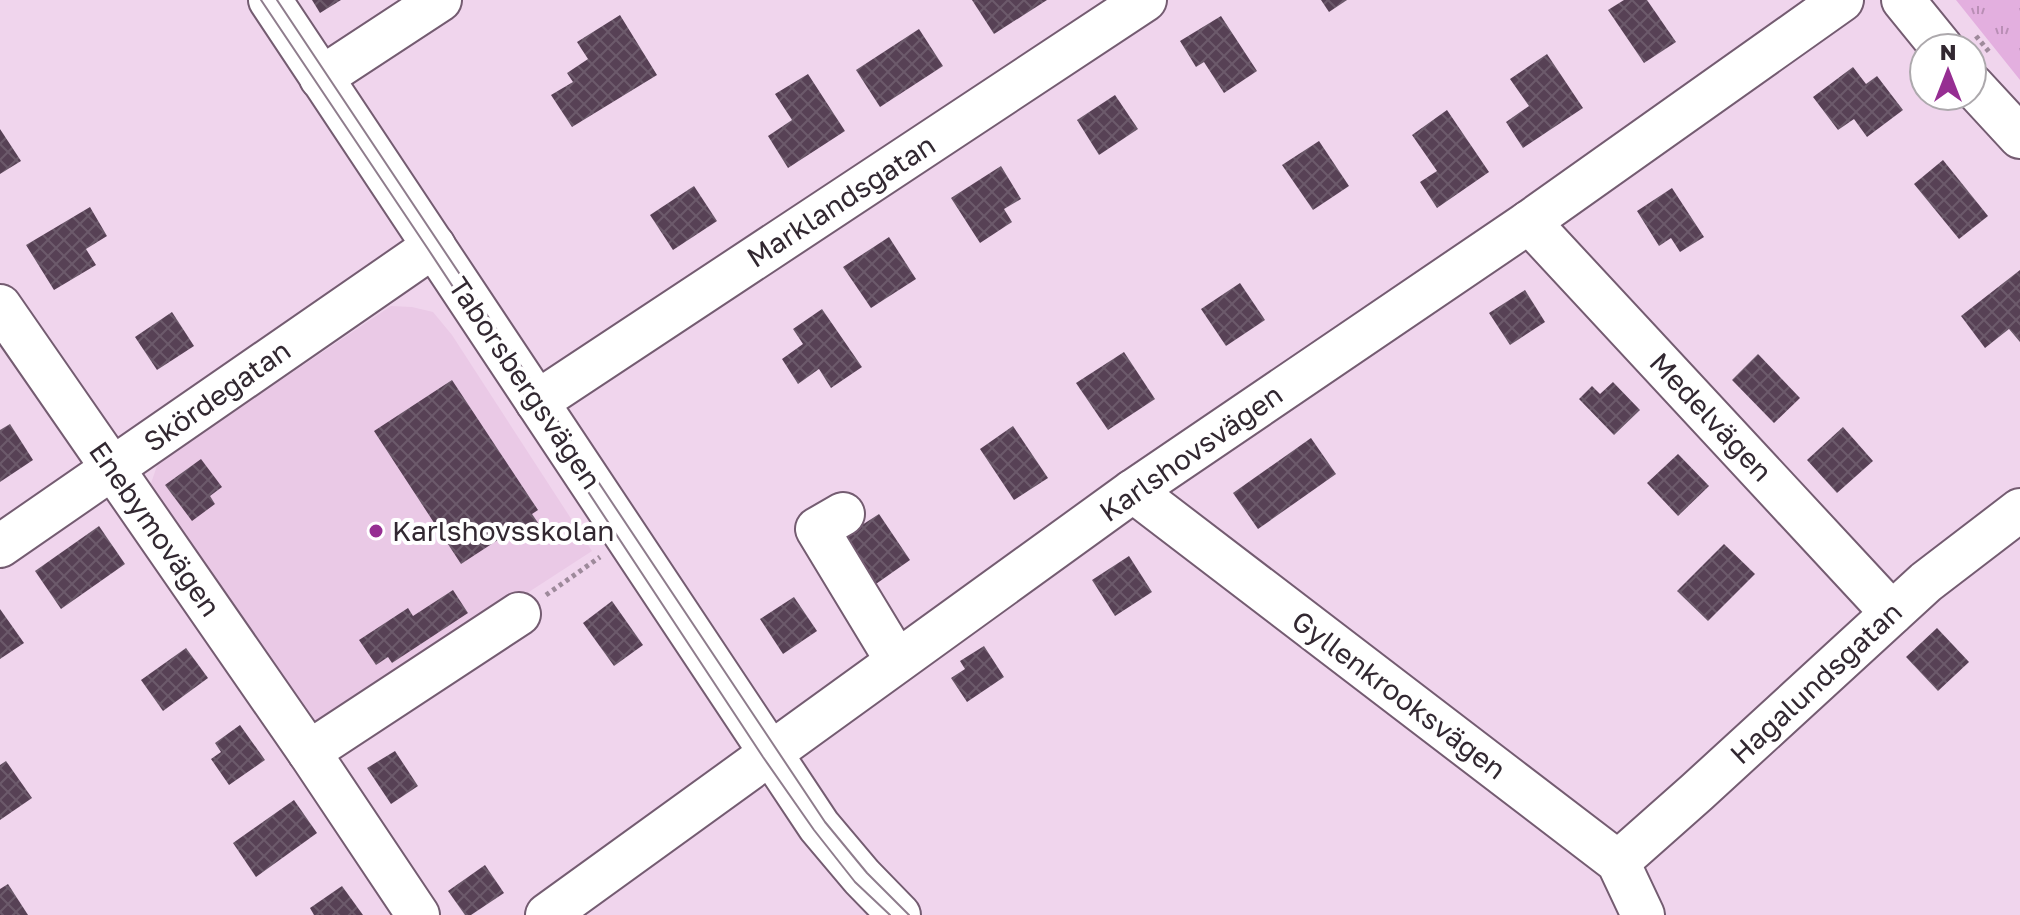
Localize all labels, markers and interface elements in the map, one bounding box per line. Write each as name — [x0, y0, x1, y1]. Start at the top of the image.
north arrow — [1908, 32, 1988, 112]
text: N — [1940, 38, 1956, 65]
street label: Marklandsgatan — [740, 127, 941, 274]
street label: Taborsbergsvägen — [442, 271, 608, 495]
street label: Skördegatan — [137, 333, 296, 458]
street label: Medelvägen — [1643, 346, 1779, 488]
street label: Karlshovsvägen — [1093, 377, 1288, 528]
street label: Enebymovägen — [83, 435, 228, 622]
place label: Karlshovsskolan — [392, 514, 614, 547]
marker: Karlshovsskolan — [367, 522, 385, 540]
street label: Hagalundsgatan — [1723, 595, 1908, 771]
street label: Gyllenkrooksvägen — [1286, 604, 1513, 786]

